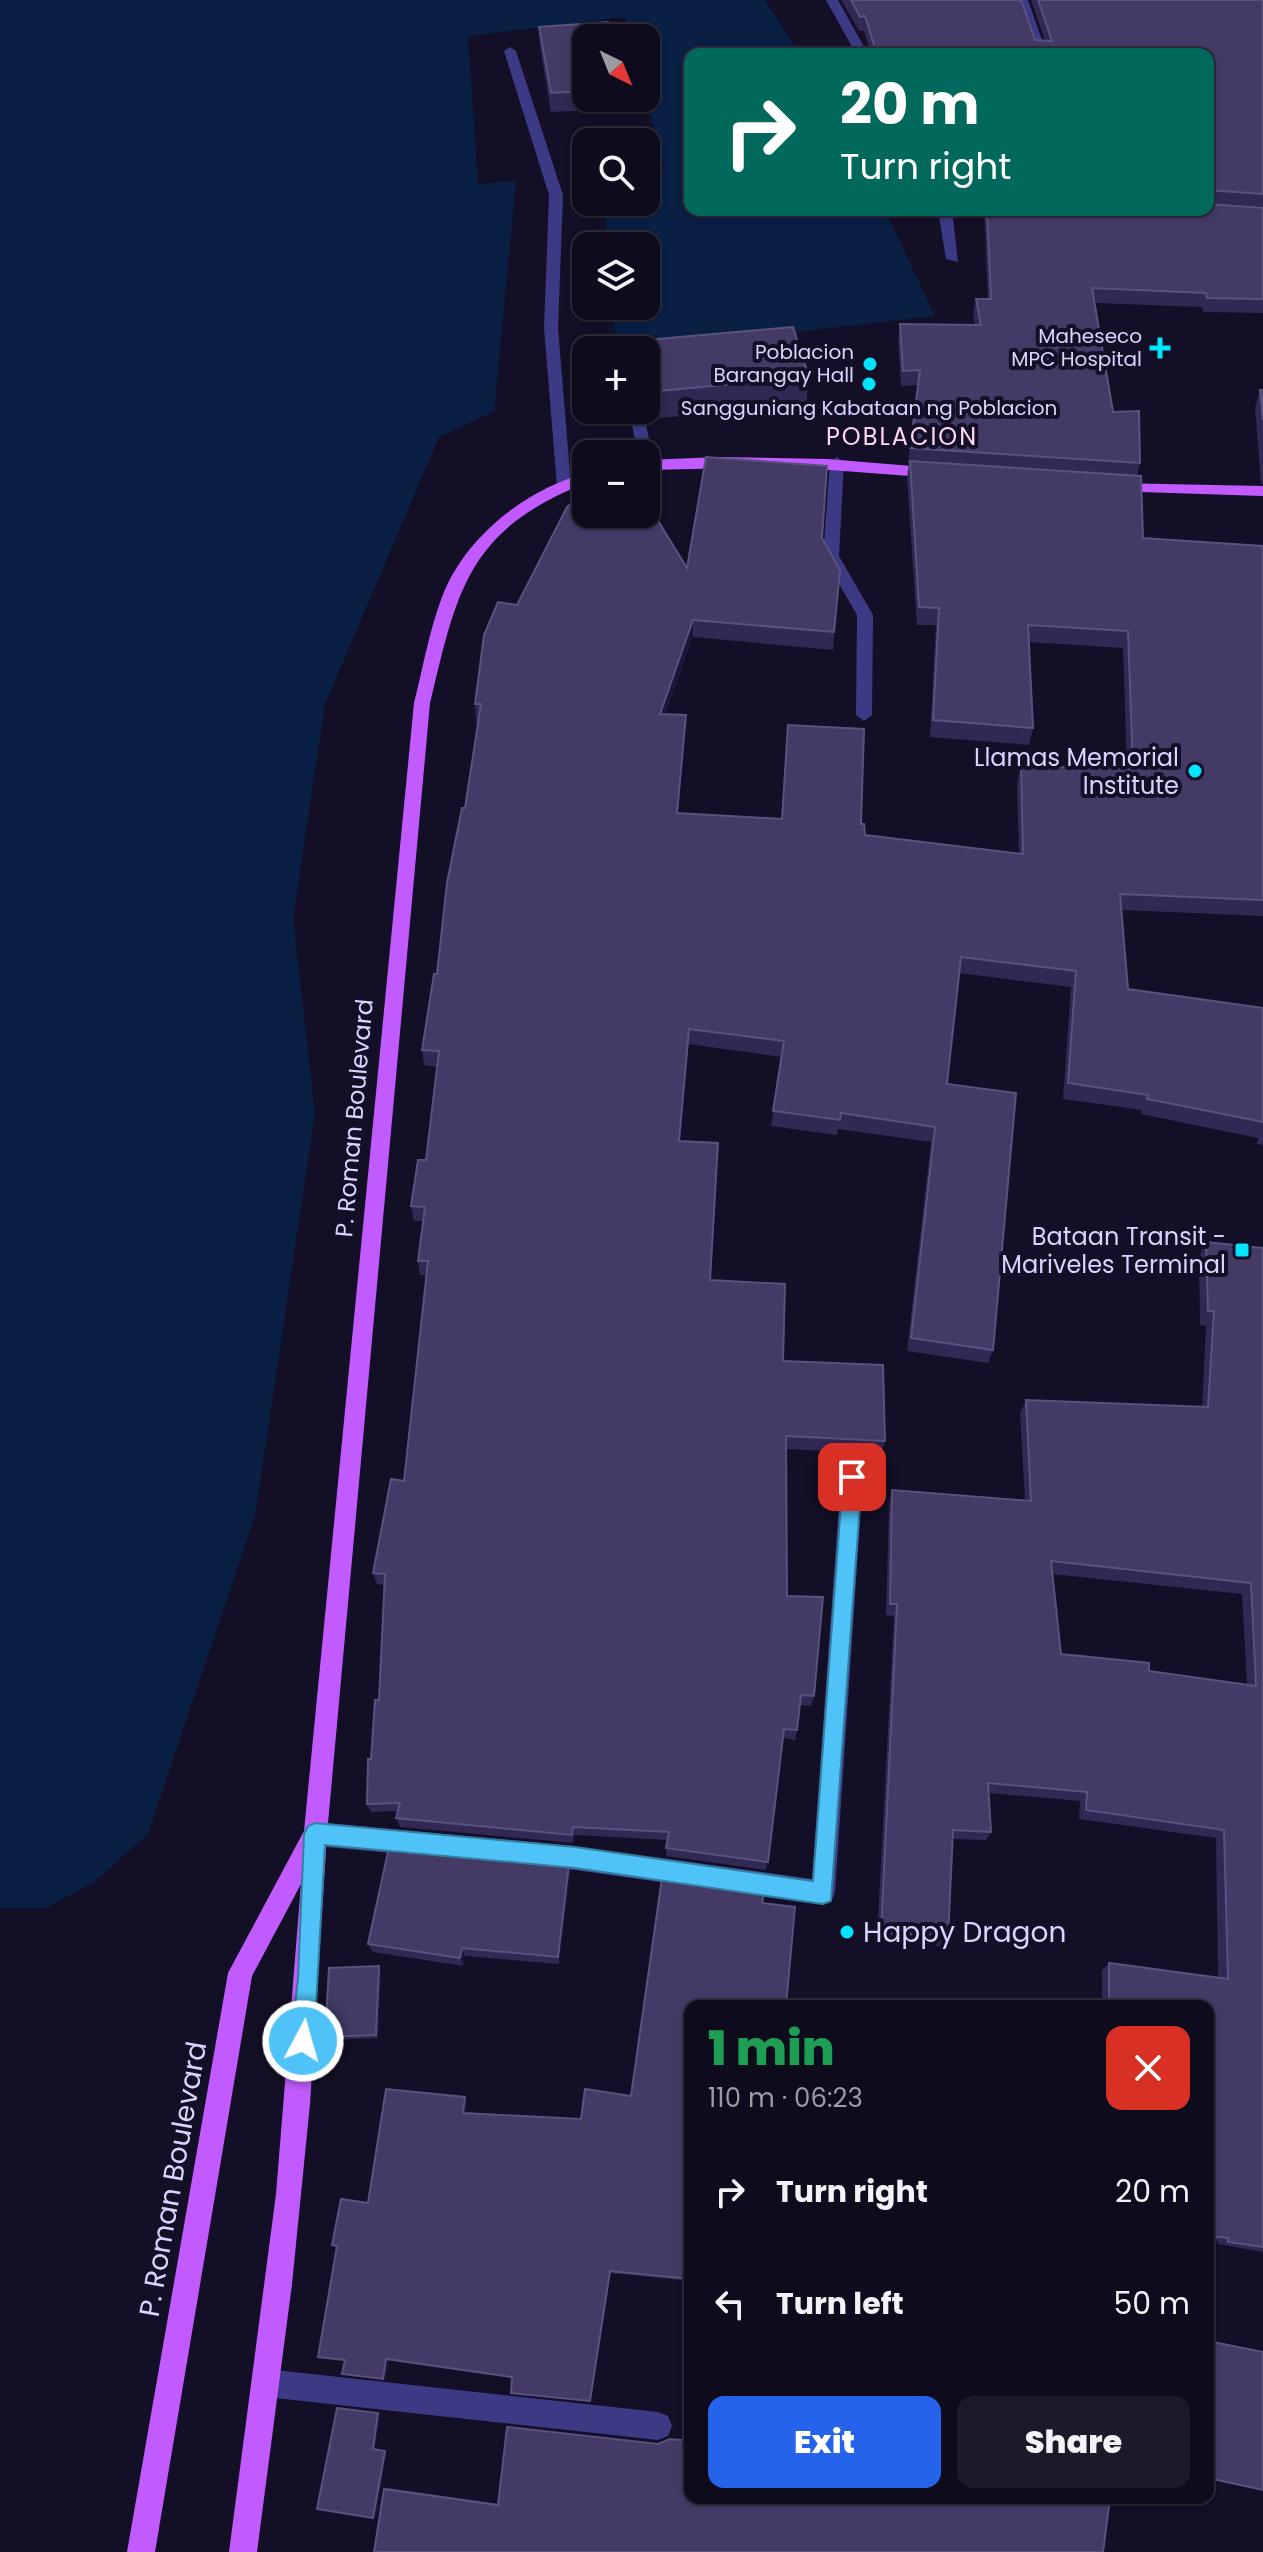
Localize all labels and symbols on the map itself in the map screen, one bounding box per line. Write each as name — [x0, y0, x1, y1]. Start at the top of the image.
north arrow — [572, 24, 660, 112]
place label: Maheseco MPC Hospital — [1011, 322, 1142, 373]
marker: Maheseco MPC Hospital — [1149, 337, 1171, 359]
place label: Poblacion Barangay Hall — [714, 338, 854, 389]
marker: Poblacion Barangay Hall — [861, 355, 879, 373]
marker: Sangguniang Kabataan ng Poblacion — [860, 375, 878, 393]
place label: Sangguniang Kabataan ng Poblacion — [681, 394, 1057, 422]
district label: POBLACION — [826, 420, 978, 453]
place label: Llamas Memorial Institute — [974, 741, 1179, 802]
marker: Llamas Memorial Institute — [1186, 762, 1204, 780]
street label: P. Roman Boulevard — [327, 997, 381, 1239]
place label: Bataan Transit - Mariveles Terminal — [1001, 1220, 1226, 1281]
marker: Bataan Transit - Mariveles Terminal — [1233, 1241, 1251, 1259]
pin — [818, 1443, 886, 1511]
place label: Happy Dragon — [863, 1913, 1066, 1952]
marker: Happy Dragon — [838, 1923, 856, 1941]
position arrow — [261, 1999, 345, 2083]
street label: P. Roman Boulevard — [130, 2038, 216, 2320]

